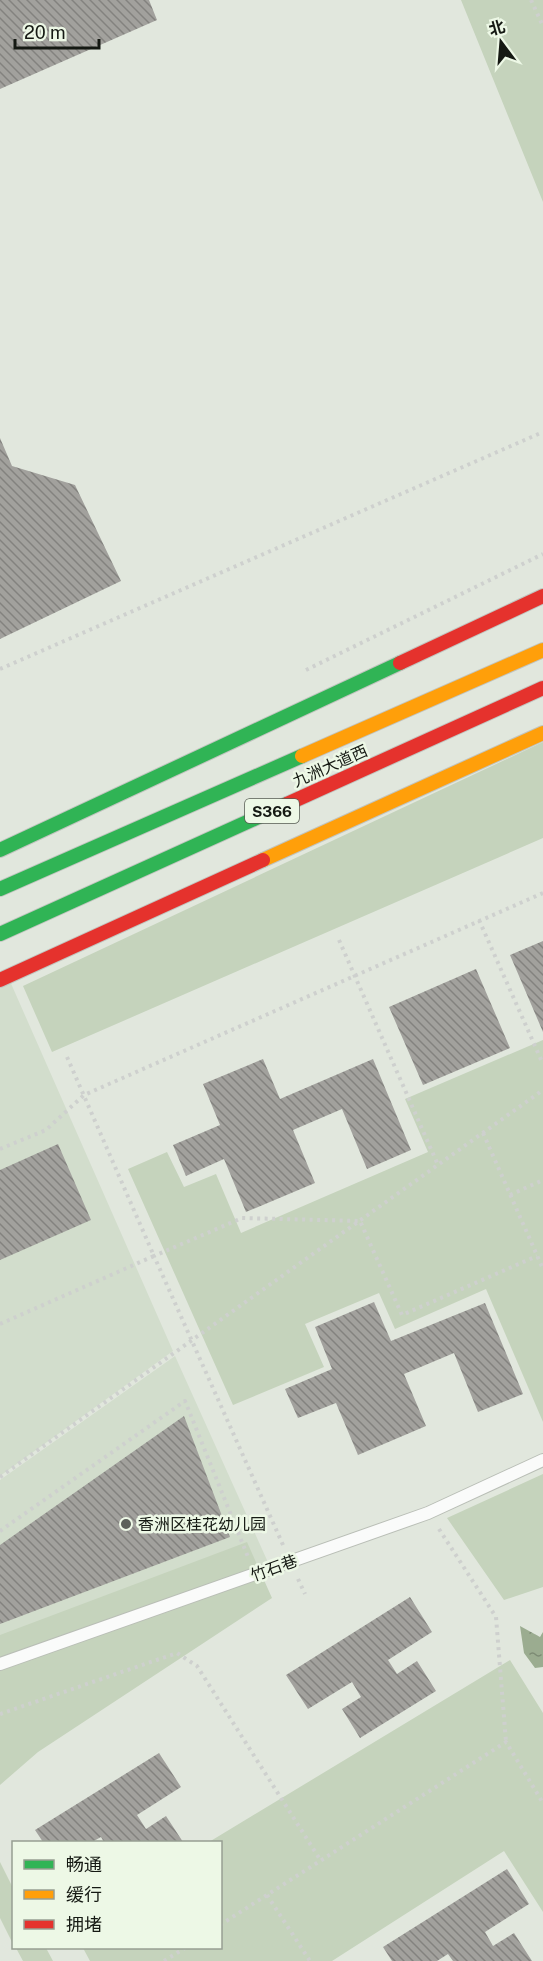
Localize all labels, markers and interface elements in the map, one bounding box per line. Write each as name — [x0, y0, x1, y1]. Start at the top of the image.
scale bar — [15, 12, 99, 50]
north arrow — [471, 12, 531, 72]
text: 北 — [487, 17, 507, 39]
text: 20 m — [24, 22, 66, 43]
street label: 九洲大道西 — [290, 741, 370, 791]
road number: S366 — [245, 799, 299, 823]
place label: 香洲区桂花幼儿园 — [138, 1515, 266, 1534]
marker: 香洲区桂花幼儿园 — [119, 1517, 133, 1531]
street label: 竹石巷 — [248, 1551, 300, 1585]
legend — [12, 1841, 222, 1949]
text: 畅通 — [66, 1854, 102, 1875]
text: 缓行 — [66, 1884, 102, 1905]
text: 拥堵 — [66, 1914, 102, 1935]

